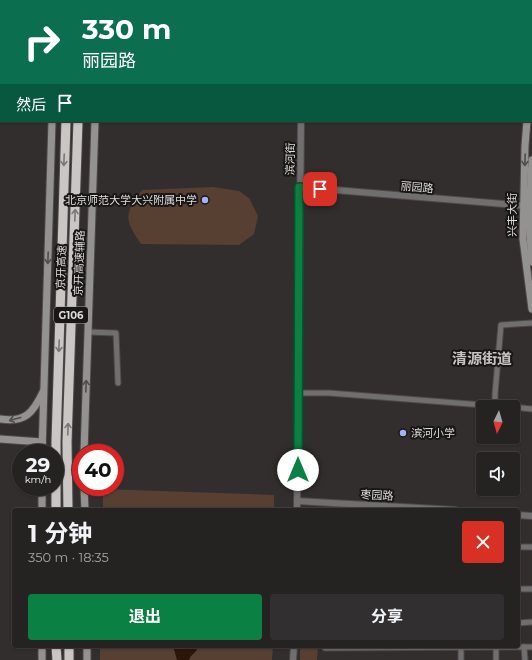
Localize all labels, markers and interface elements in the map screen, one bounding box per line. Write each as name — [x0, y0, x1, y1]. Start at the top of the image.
text: 330 m — [82, 12, 171, 46]
icon: right — [16, 16, 68, 68]
text: 丽园路 — [82, 50, 136, 72]
icon: arrive — [54, 92, 76, 114]
text: 然后 — [16, 95, 46, 114]
street label: 滨河街 — [283, 142, 297, 176]
one-way arrow — [61, 153, 68, 166]
one-way arrow — [521, 153, 528, 166]
pin — [303, 172, 337, 206]
icon: arrive — [309, 178, 331, 200]
street label: 丽园路 — [400, 179, 434, 195]
place label: 北京师范大学大兴附属中学 — [65, 193, 197, 207]
street label: 兴丰大街 — [505, 193, 519, 237]
marker: 北京师范大学大兴附属中学 — [200, 195, 210, 205]
one-way arrow — [71, 209, 79, 222]
street label: 京开高速辅路 — [71, 230, 87, 296]
street label: 京开高速 — [53, 245, 69, 289]
one-way arrow — [44, 251, 52, 264]
road number: G106 — [54, 307, 88, 323]
one-way arrow — [55, 339, 63, 352]
district label: 清源街道 — [452, 349, 512, 368]
one-way arrow — [82, 380, 90, 393]
north arrow — [476, 400, 520, 444]
map controls — [476, 400, 520, 496]
one-way arrow — [9, 415, 22, 423]
one-way arrow — [64, 423, 71, 436]
place label: 滨河小学 — [411, 426, 455, 440]
marker: 滨河小学 — [398, 428, 408, 438]
speed limit sign: 40 — [72, 444, 124, 496]
position arrow — [277, 449, 319, 491]
button: sound — [476, 452, 520, 496]
text: 29 — [26, 453, 50, 477]
text: km/h — [25, 473, 51, 486]
street label: 枣园路 — [360, 487, 394, 503]
text: 1 分钟 — [28, 519, 92, 548]
button: close — [462, 521, 504, 563]
text: 350 m · 18:35 — [28, 549, 109, 565]
button: 退出 — [28, 594, 262, 640]
button: 分享 — [270, 594, 504, 640]

